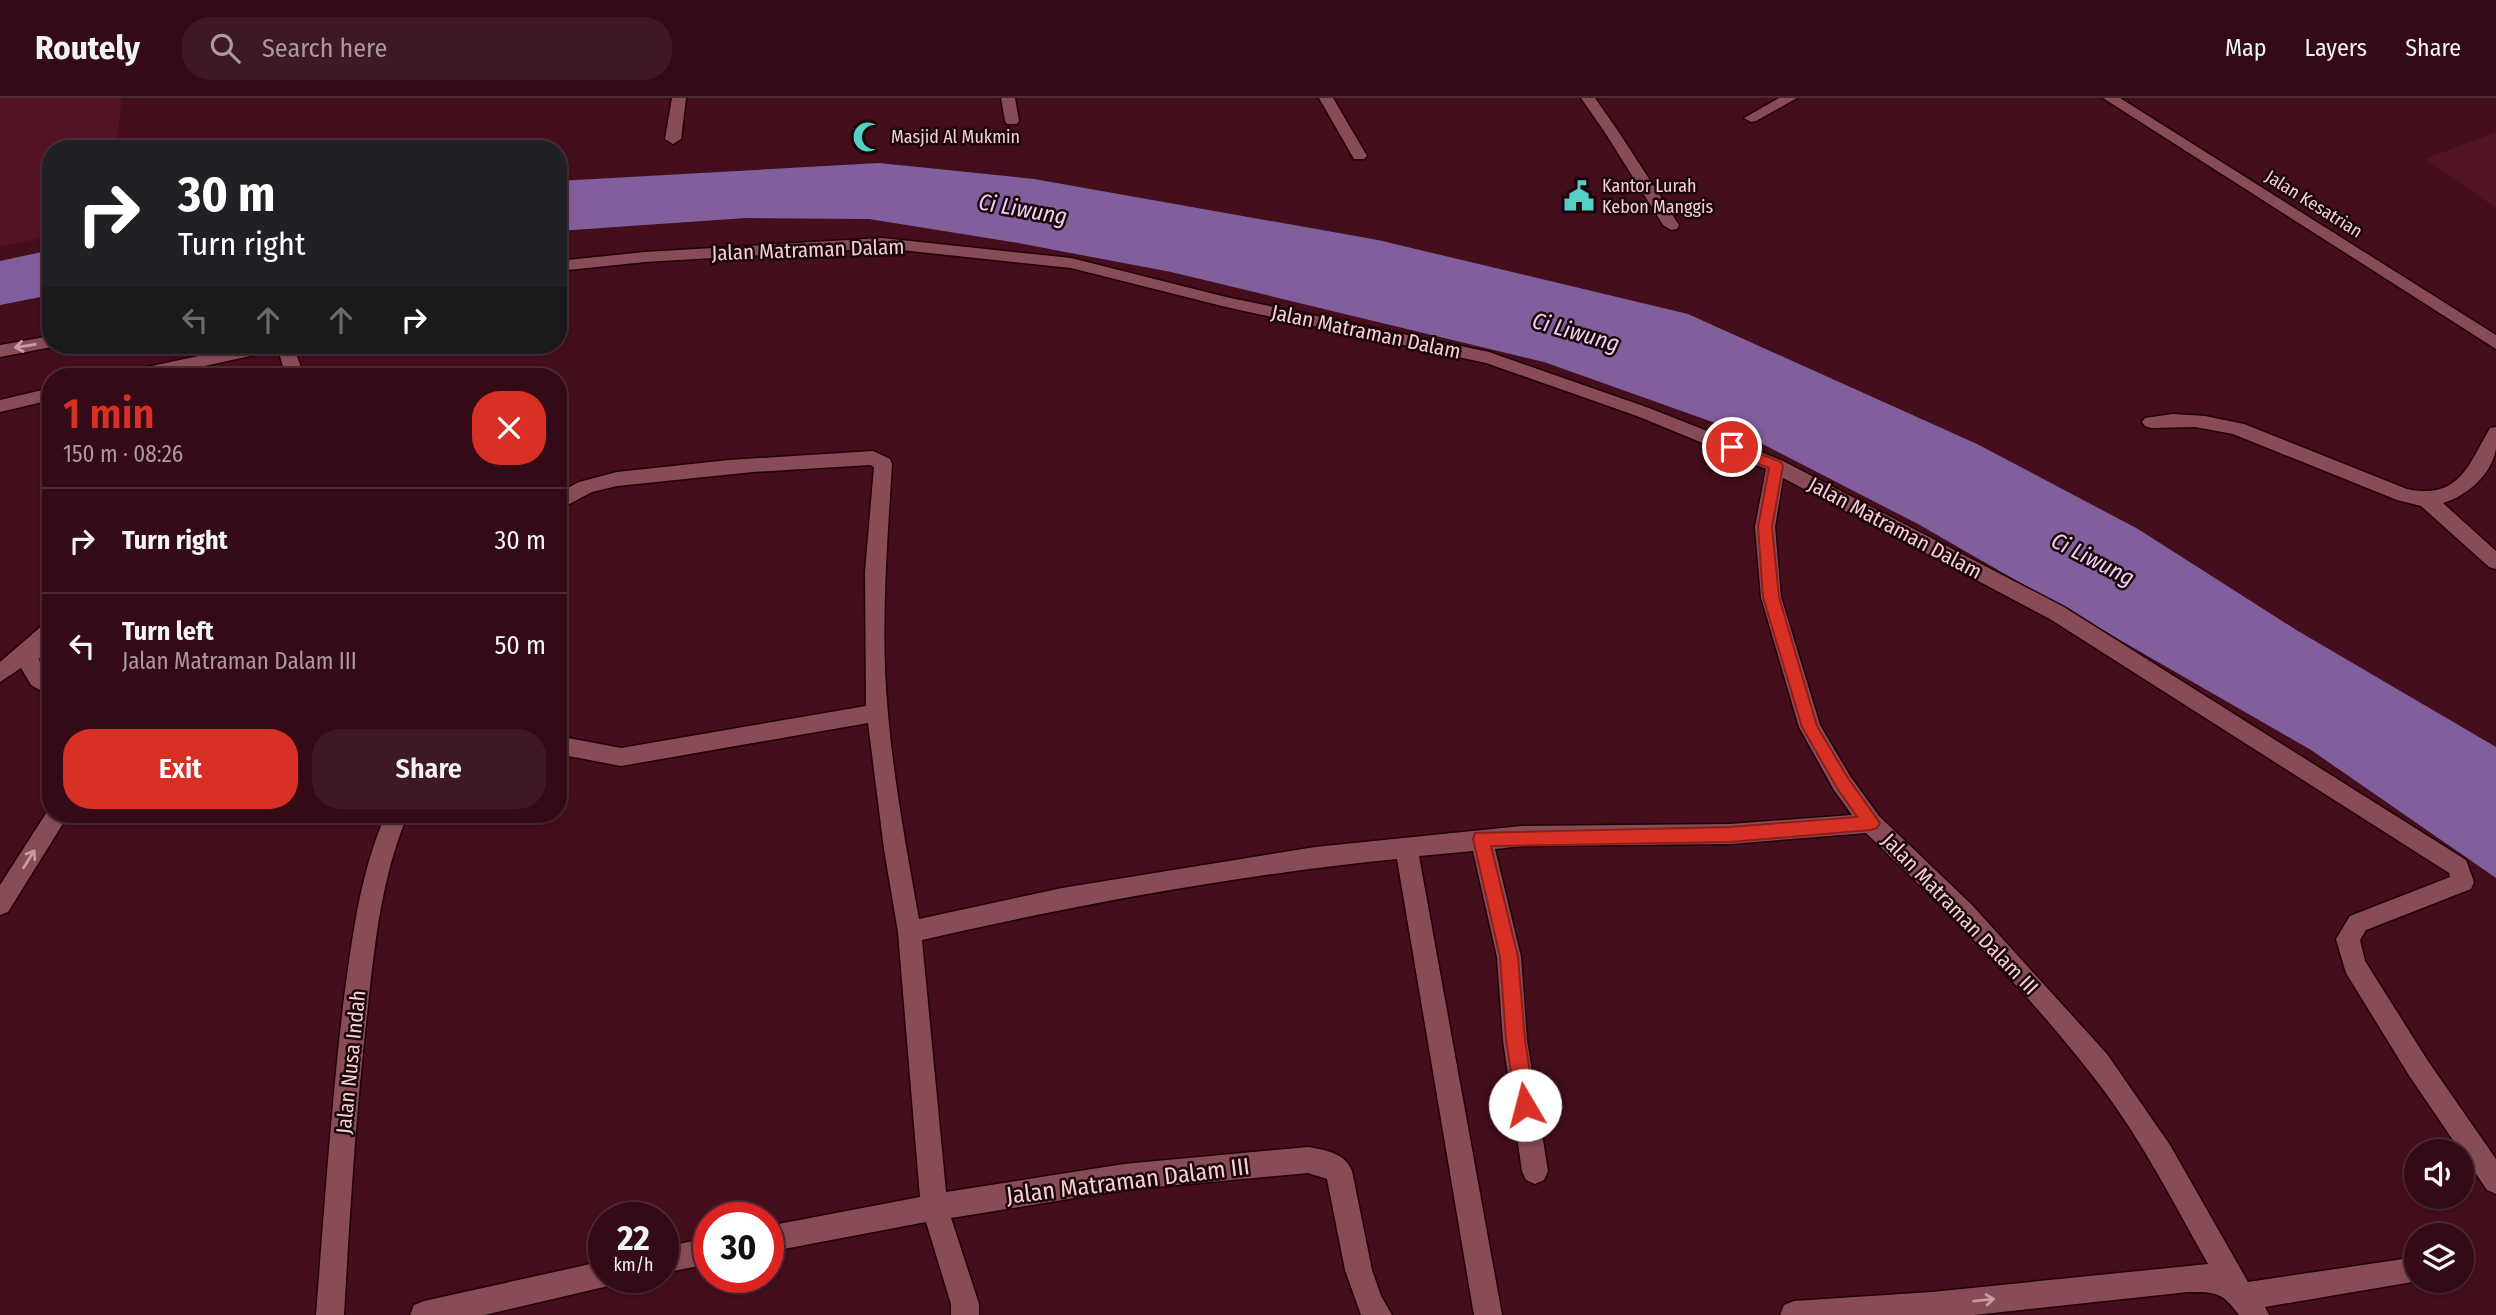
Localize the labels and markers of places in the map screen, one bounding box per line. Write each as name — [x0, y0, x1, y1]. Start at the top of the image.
mosque icon: Masjid Al Mukmin — [851, 120, 885, 154]
place label: Masjid Al Mukmin — [891, 126, 1020, 148]
place label: Kantor Lurah Kebon Manggis — [1602, 175, 1713, 218]
public building icon: Kantor Lurah Kebon Manggis — [1562, 179, 1596, 213]
pin — [1702, 417, 1762, 477]

